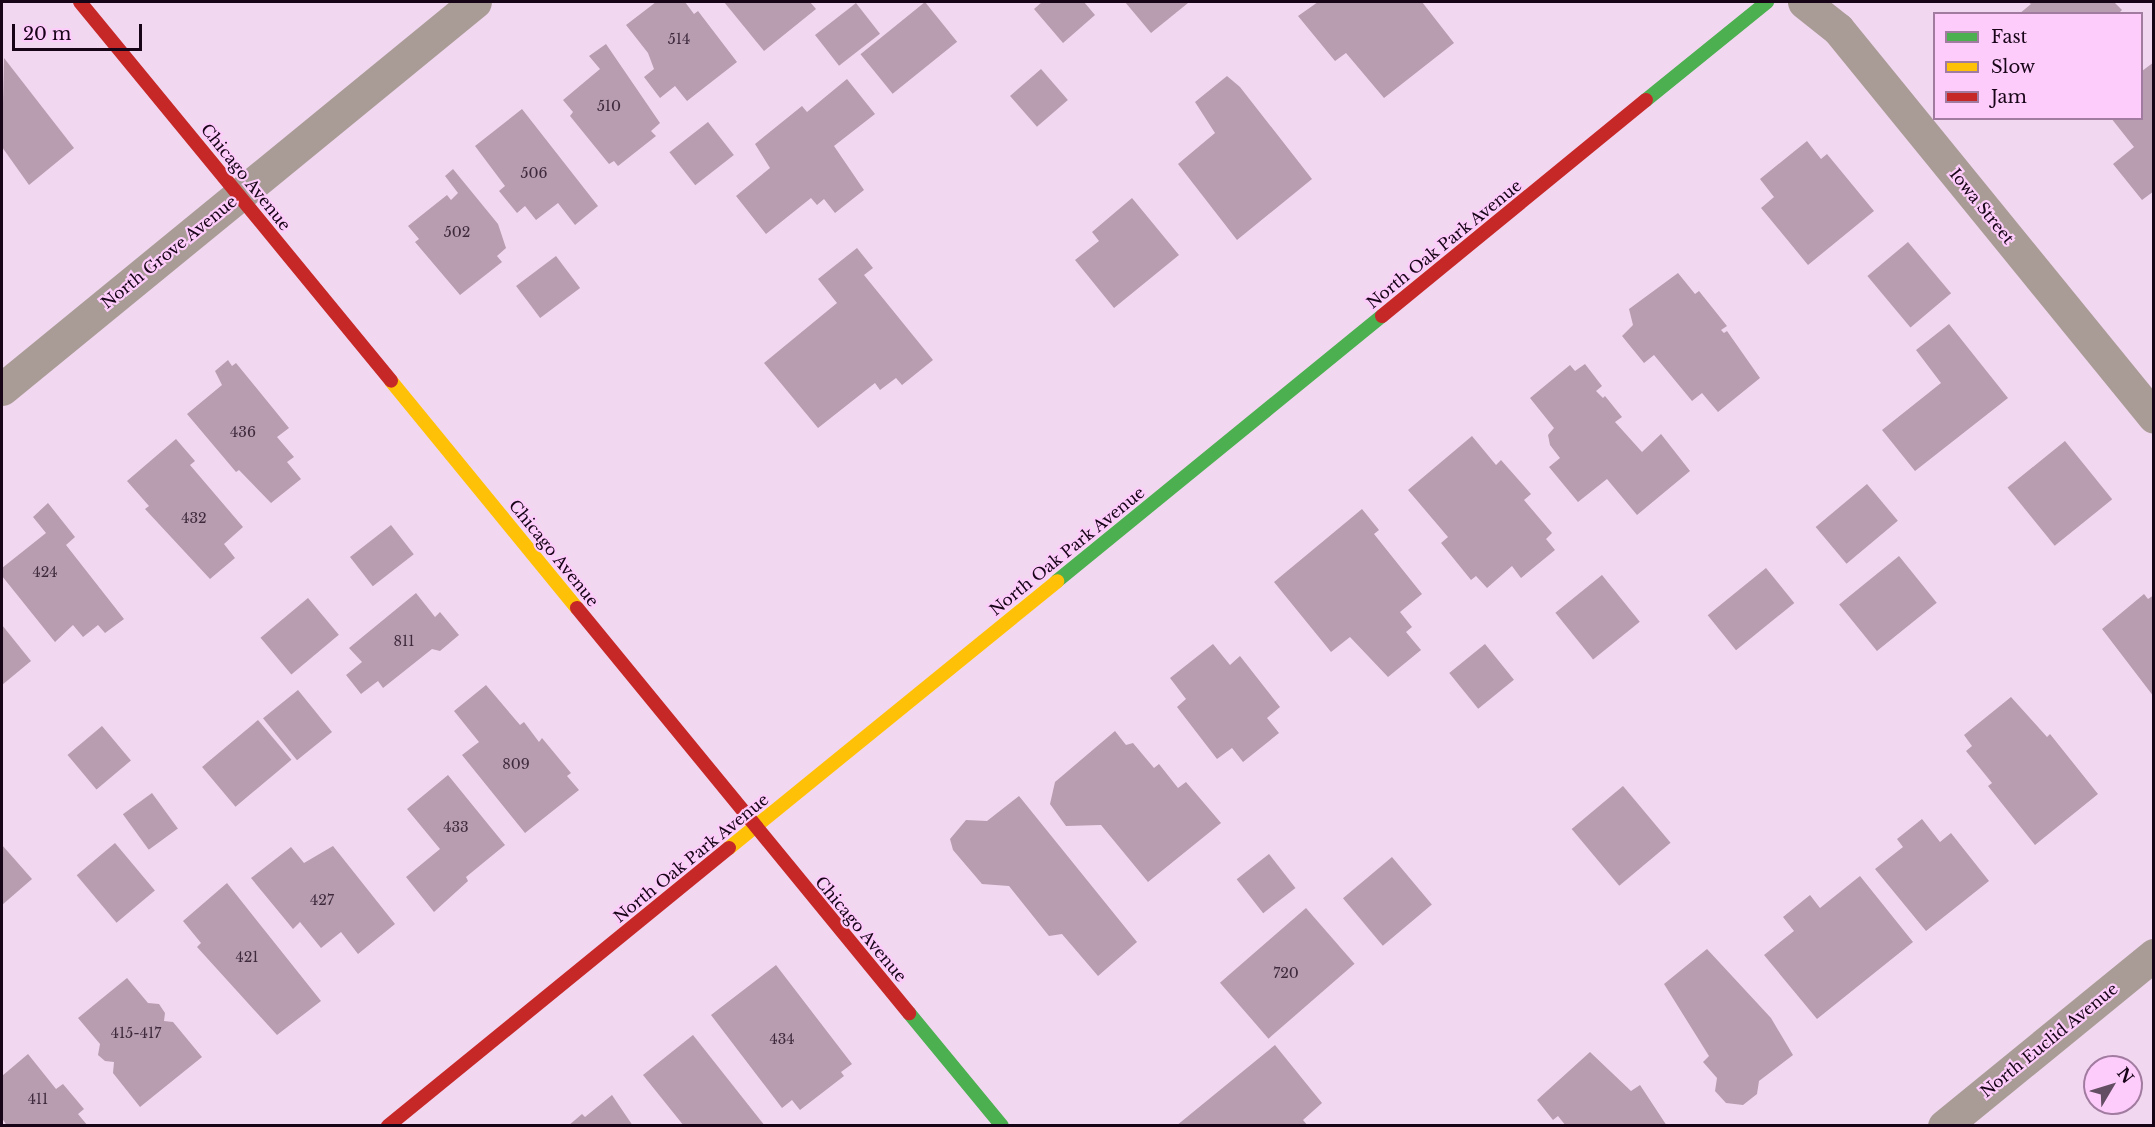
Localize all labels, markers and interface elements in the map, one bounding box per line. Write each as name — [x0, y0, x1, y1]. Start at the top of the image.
scale bar — [15, 12, 146, 50]
legend — [1933, 12, 2143, 120]
text: 20 m — [23, 23, 71, 45]
text: Fast — [1991, 26, 2027, 48]
house number: 514 — [668, 31, 690, 47]
text: Slow — [1991, 56, 2035, 78]
text: Jam — [1991, 86, 2027, 108]
house number: 510 — [597, 98, 621, 114]
street label: Chicago Avenue — [197, 120, 295, 234]
street label: Iowa Street — [1946, 164, 2018, 248]
house number: 506 — [521, 165, 547, 181]
street label: North Oak Park Avenue — [1362, 175, 1526, 313]
street label: North Grove Avenue — [97, 191, 241, 313]
house number: 502 — [444, 224, 470, 240]
house number: 436 — [230, 424, 256, 440]
street label: North Oak Park Avenue — [985, 482, 1149, 620]
street label: Chicago Avenue — [505, 496, 603, 610]
house number: 432 — [181, 510, 207, 526]
house number: 424 — [32, 564, 58, 580]
house number: 811 — [394, 633, 414, 649]
house number: 809 — [502, 756, 530, 772]
street label: North Oak Park Avenue — [609, 789, 773, 927]
house number: 433 — [443, 819, 469, 835]
street label: Chicago Avenue — [811, 872, 911, 986]
house number: 427 — [310, 892, 334, 908]
house number: 421 — [235, 949, 259, 965]
house number: 720 — [1273, 965, 1299, 981]
street label: North Euclid Avenue — [1976, 979, 2122, 1101]
house number: 415-417 — [111, 1025, 161, 1041]
house number: 434 — [769, 1031, 795, 1047]
north arrow — [2083, 1055, 2143, 1115]
text: N — [2113, 1063, 2138, 1087]
house number: 411 — [28, 1091, 48, 1107]

